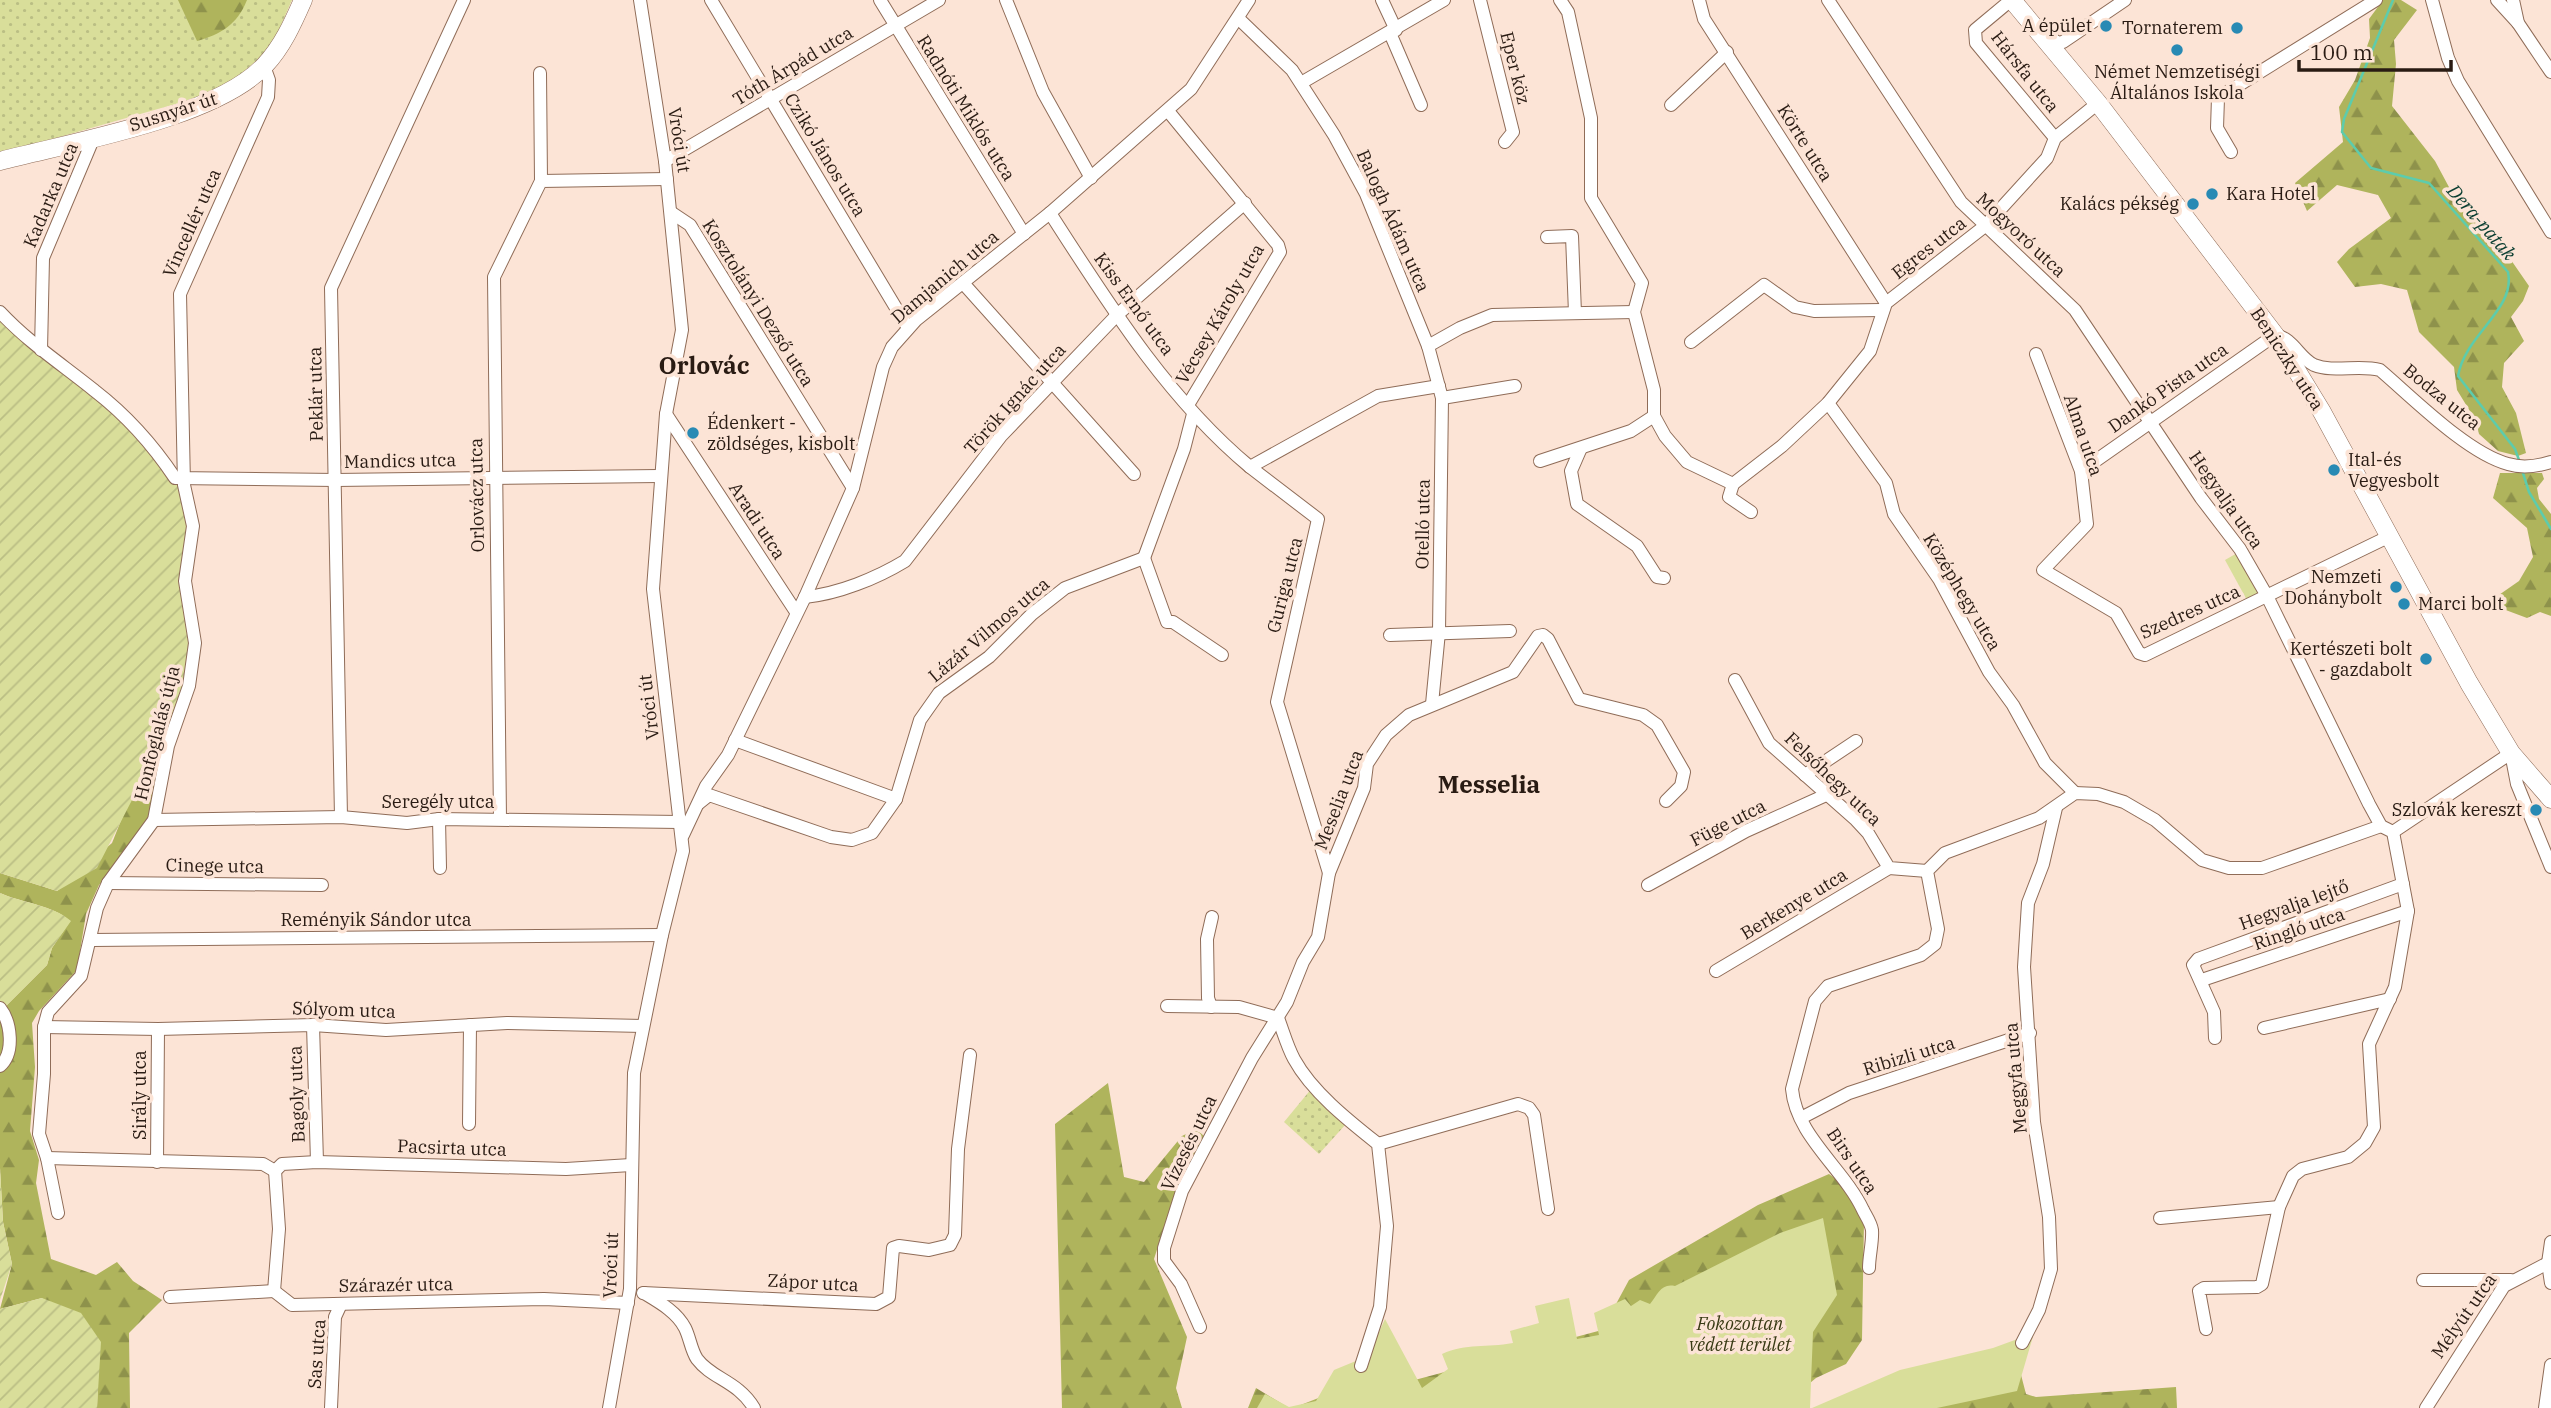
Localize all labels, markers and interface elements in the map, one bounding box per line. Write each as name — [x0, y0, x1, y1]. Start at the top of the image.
place label: A épület — [2022, 14, 2092, 37]
place label: Tornaterem — [2122, 16, 2223, 39]
marker: A épület — [2098, 18, 2114, 34]
marker: Tornaterem — [2229, 20, 2245, 36]
street label: Tóth Árpád utca — [729, 21, 857, 110]
street label: Hársfa utca — [1986, 26, 2065, 117]
scale bar — [2299, 28, 2451, 72]
street label: Eper köz — [1495, 29, 1536, 107]
street label: Radnóti Miklós utca — [912, 31, 1021, 185]
text: 100 m — [2310, 38, 2373, 66]
marker: Német Nemzetiségi Általános Iskola — [2169, 42, 2185, 58]
place label: Német Nemzetiségi Általános Iskola — [2094, 60, 2260, 104]
street label: Susnyár út — [126, 87, 220, 136]
street label: Czikó János utca — [779, 89, 871, 221]
street label: Körte utca — [1773, 100, 1838, 186]
street label: Vróci út — [663, 106, 696, 174]
street label: Kadarka utca — [18, 139, 83, 251]
street label: Balogh Ádám utca — [1352, 146, 1435, 296]
street label: Vincellér utca — [157, 165, 226, 281]
water label: Dera-patak — [2442, 178, 2522, 266]
place label: Kara Hotel — [2226, 182, 2316, 205]
marker: Kara Hotel — [2204, 186, 2220, 202]
street label: Mogyoró utca — [1972, 187, 2071, 282]
place label: Kalács pékség — [2060, 192, 2179, 215]
marker: Kalács pékség — [2185, 196, 2201, 212]
street label: Egres utca — [1887, 211, 1971, 284]
street label: Kosztolányi Dezső utca — [697, 215, 819, 391]
street label: Damjanich utca — [886, 225, 1003, 328]
street label: Vécsey Károly utca — [1170, 239, 1269, 388]
street label: Kiss Ernő utca — [1089, 248, 1180, 360]
street label: Beniczky utca — [2246, 303, 2329, 415]
street label: Török Ignác utca — [959, 338, 1071, 459]
street label: Dankó Pista utca — [2103, 338, 2232, 437]
street label: Peklár utca — [303, 346, 328, 442]
district label: Orlovác — [658, 349, 750, 381]
street label: Bodza utca — [2399, 358, 2486, 435]
street label: Alma utca — [2059, 391, 2108, 479]
place label: Édenkert - zöldséges, kisbolt — [707, 411, 855, 455]
marker: Édenkert - zöldséges, kisbolt — [685, 425, 701, 441]
street label: Orlovácz utca — [464, 437, 489, 553]
street label: Hegyalja utca — [2184, 446, 2269, 553]
street label: Mandics utca — [344, 448, 457, 473]
place label: Ital-és Vegyesbolt — [2348, 448, 2439, 492]
marker: Ital-és Vegyesbolt — [2326, 462, 2342, 478]
street label: Aradi utca — [724, 478, 791, 564]
street label: Otelló utca — [1410, 478, 1435, 569]
street label: Középhegy utca — [1918, 529, 2007, 655]
street label: Guriga utca — [1261, 534, 1308, 635]
place label: Nemzeti Dohánybolt — [2284, 565, 2382, 609]
street label: Lázár Vilmos utca — [923, 572, 1054, 687]
street label: Szedres utca — [2136, 579, 2244, 644]
marker: Nemzeti Dohánybolt — [2388, 579, 2404, 595]
place label: Marci bolt — [2418, 592, 2503, 615]
marker: Marci bolt — [2396, 596, 2412, 612]
place label: Kertészeti bolt - gazdabolt — [2290, 637, 2412, 681]
marker: Kertészeti bolt - gazdabolt — [2418, 651, 2434, 667]
street label: Honfoglalás útja — [129, 663, 184, 803]
street label: Vróci út — [633, 673, 664, 741]
street label: Felsőhegy utca — [1780, 727, 1887, 831]
street label: Meselia utca — [1309, 746, 1368, 853]
district label: Messelia — [1438, 768, 1541, 800]
street label: Seregély utca — [382, 790, 495, 813]
street label: Füge utca — [1686, 794, 1770, 851]
place label: Szlovák kereszt — [2392, 798, 2522, 821]
marker: Szlovák kereszt — [2528, 802, 2544, 818]
street label: Cinege utca — [166, 853, 265, 878]
street label: Berkenye utca — [1736, 863, 1852, 945]
street label: Hegyalja lejtő — [2236, 874, 2352, 935]
street label: Ringló utca — [2250, 902, 2348, 955]
street label: Reményik Sándor utca — [280, 908, 472, 931]
street label: Sólyom utca — [292, 996, 396, 1023]
street label: Meggyfa utca — [1999, 1021, 2032, 1135]
street label: Ribizli utca — [1860, 1031, 1958, 1080]
street label: Bagoly utca — [283, 1045, 310, 1143]
street label: Sirály utca — [128, 1050, 151, 1140]
street label: Vízesés utca — [1155, 1091, 1222, 1194]
street label: Birs utca — [1822, 1123, 1883, 1198]
street label: Pacsirta utca — [397, 1134, 507, 1161]
street label: Vróci út — [598, 1232, 623, 1298]
street label: Zápor utca — [767, 1269, 859, 1296]
street label: Mélyút utca — [2426, 1269, 2501, 1363]
street label: Szárazér utca — [339, 1272, 454, 1297]
park label: Fokozottan védett terület — [1689, 1312, 1792, 1356]
street label: Sas utca — [303, 1318, 330, 1390]

